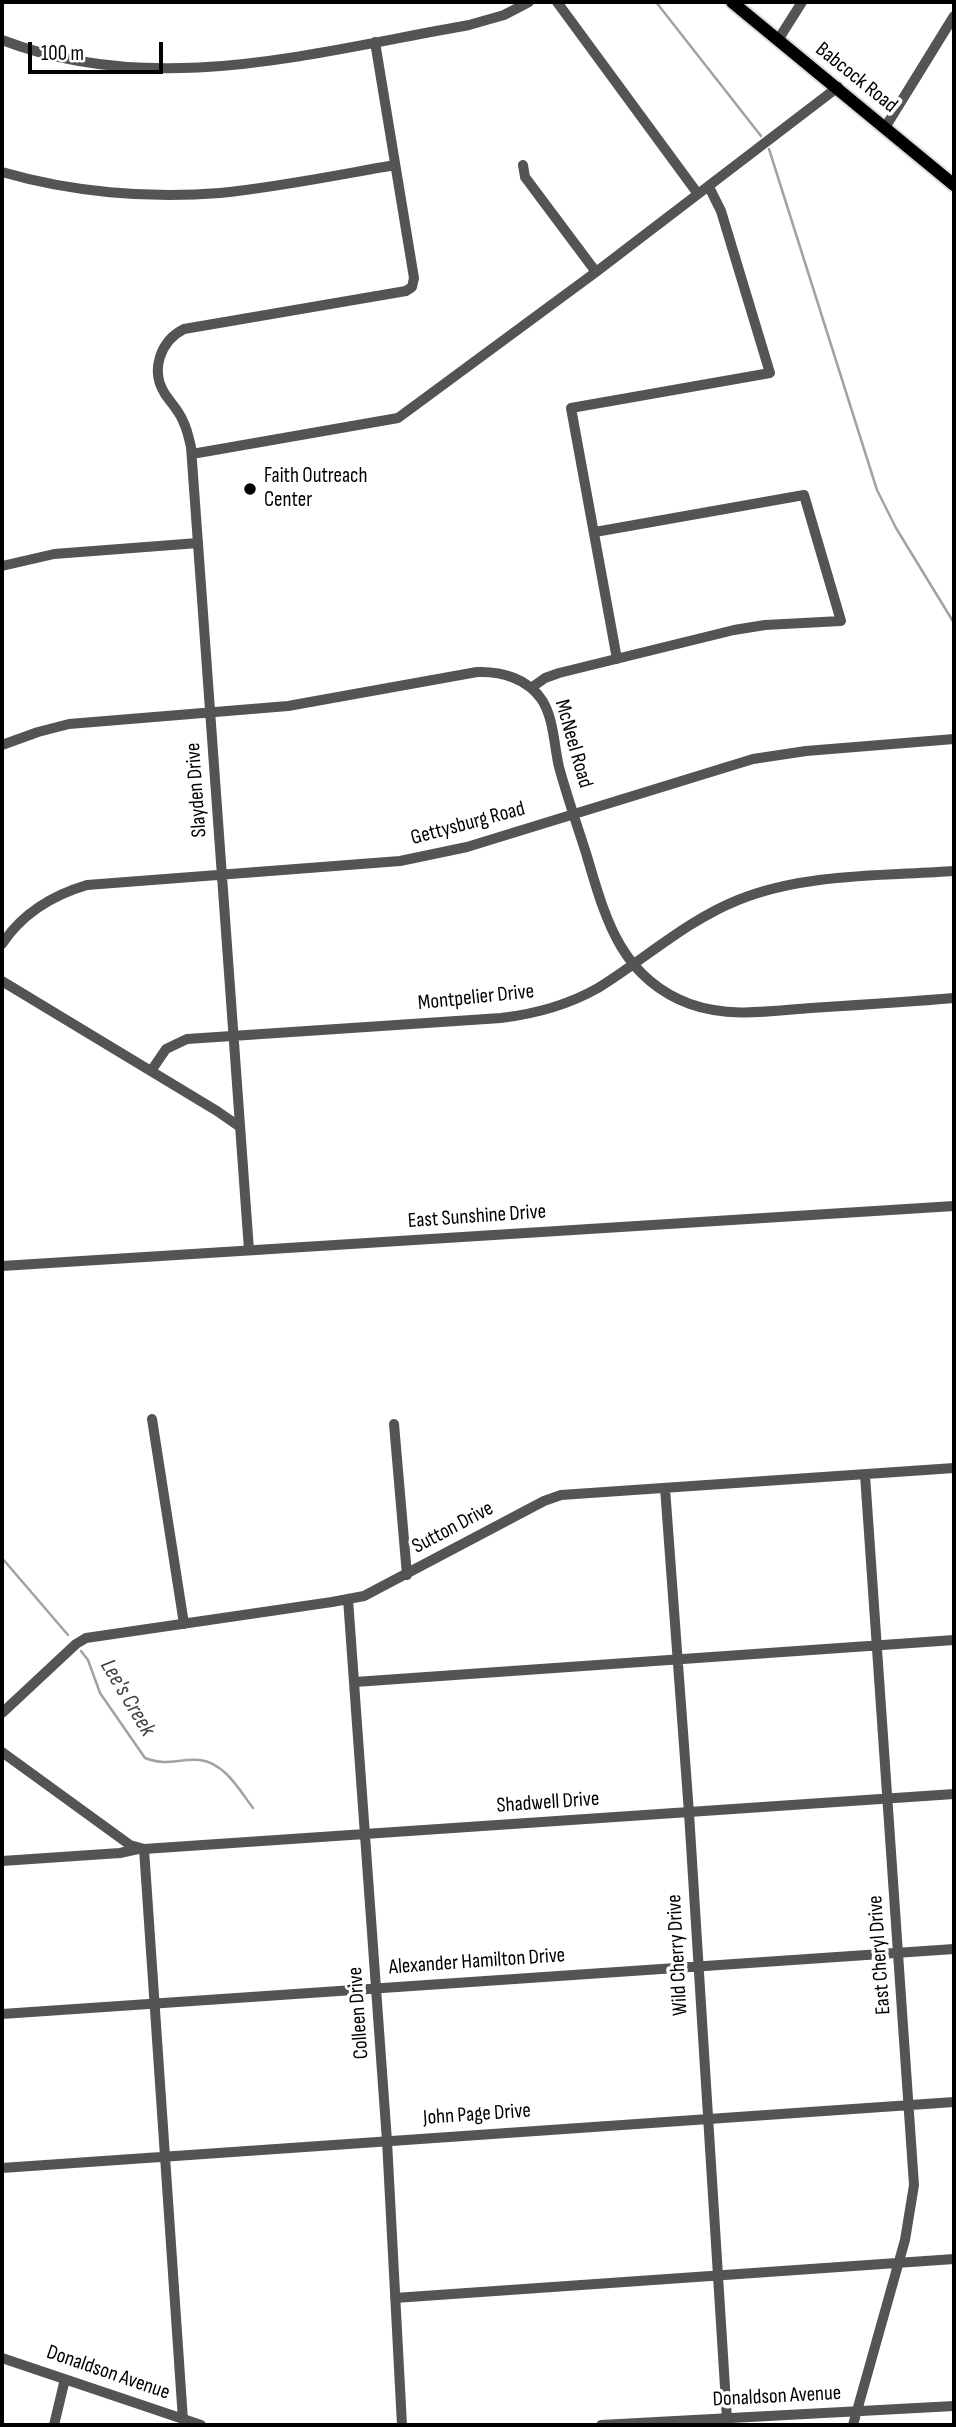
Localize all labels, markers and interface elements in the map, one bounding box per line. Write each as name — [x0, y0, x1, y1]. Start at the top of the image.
scale bar — [32, 28, 166, 72]
street label: Babcock Road — [810, 37, 902, 119]
text: 100 m — [41, 41, 84, 66]
place label: Faith Outreach Center — [264, 464, 367, 514]
marker: Faith Outreach Center — [242, 481, 258, 497]
street label: McNeel Road — [548, 697, 598, 791]
street label: Slayden Drive — [181, 742, 213, 838]
street label: Gettysburg Road — [408, 797, 528, 851]
street label: Montpelier Drive — [417, 979, 535, 1017]
street label: East Sunshine Drive — [407, 1200, 547, 1234]
street label: Sutton Drive — [408, 1496, 498, 1560]
water label: Lee's Creek — [93, 1655, 161, 1741]
street label: Shadwell Drive — [496, 1787, 600, 1819]
street label: Wild Cherry Drive — [662, 1894, 694, 2016]
street label: East Cheryl Drive — [863, 1895, 897, 2015]
street label: Alexander Hamilton Drive — [388, 1943, 566, 1981]
street label: Colleen Drive — [343, 1966, 375, 2060]
street label: John Page Drive — [422, 2099, 532, 2131]
street label: Donaldson Avenue — [43, 2340, 173, 2406]
street label: Donaldson Avenue — [712, 2381, 842, 2413]

